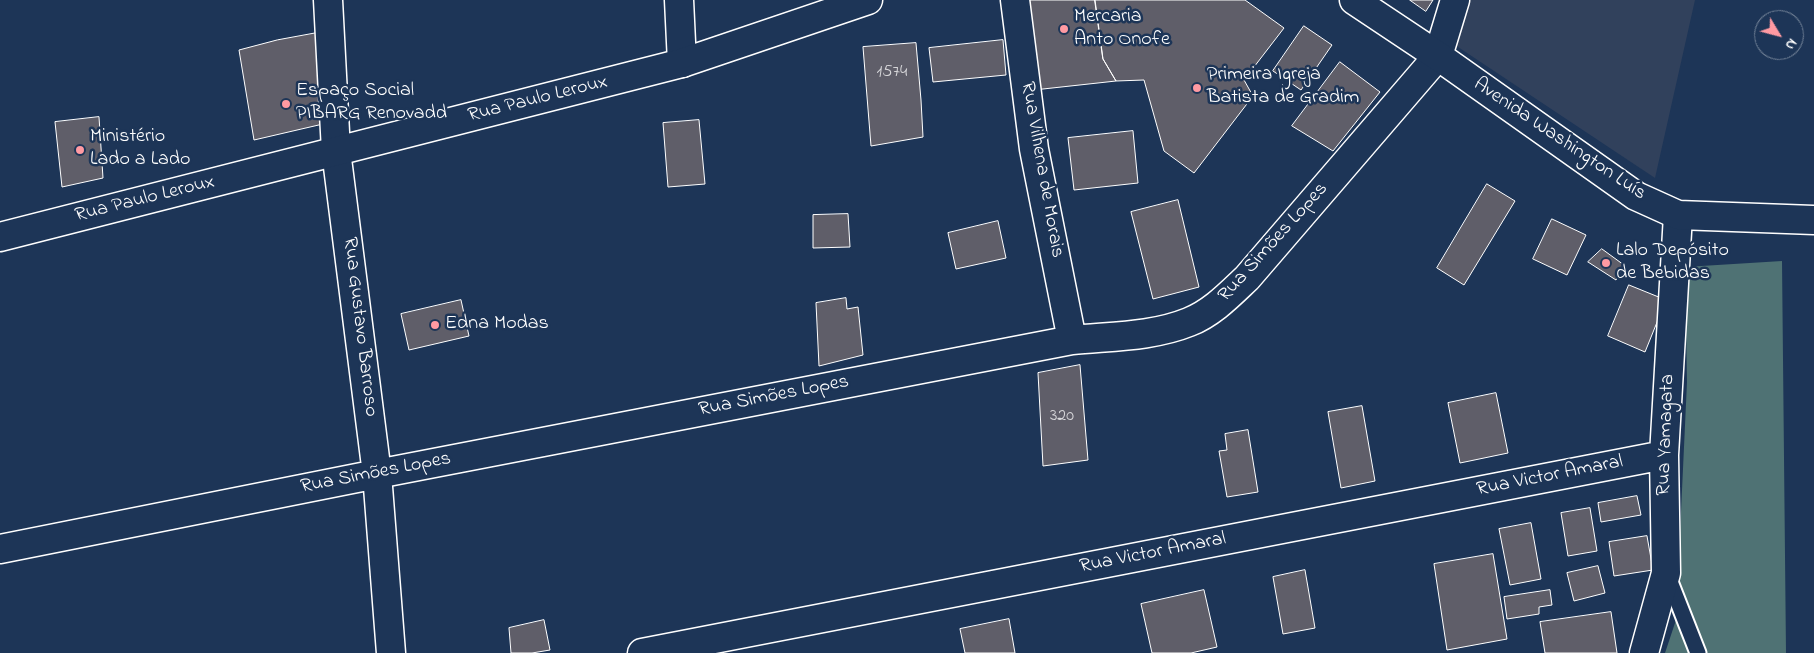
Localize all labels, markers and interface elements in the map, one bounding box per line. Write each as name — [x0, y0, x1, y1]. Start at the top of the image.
place label: Mercaria Anto Onofe — [1074, 6, 1170, 53]
north arrow — [1754, 10, 1804, 60]
marker: Mercaria Anto Onofe — [1058, 23, 1070, 35]
text: N — [1779, 34, 1802, 54]
house number: 1574 — [877, 62, 907, 84]
place label: Primeira Igreja Batista de Gradim — [1207, 64, 1359, 111]
street label: Rua Paulo Leroux — [466, 71, 610, 129]
street label: Avenida Washington Luís — [1468, 73, 1650, 207]
place label: Espaço Social PIBARG Renovadd — [296, 80, 447, 127]
street label: Rua Vilhena de Morais — [1014, 80, 1068, 260]
marker: Primeira Igreja Batista de Gradim — [1191, 82, 1203, 94]
marker: Espaço Social PIBARG Renovadd — [280, 98, 292, 110]
place label: Ministério Lado a Lado — [90, 126, 190, 173]
marker: Ministério Lado a Lado — [74, 144, 86, 156]
street label: Rua Paulo Leroux — [73, 171, 217, 229]
street label: Rua Simões Lopes — [1214, 178, 1334, 308]
street label: Rua Gustavo Barroso — [336, 236, 382, 418]
place label: Lalo Depósito de Bebidas — [1616, 240, 1729, 287]
marker: Lalo Depósito de Bebidas — [1600, 257, 1612, 269]
place label: Edna Modas — [445, 313, 549, 337]
marker: Edna Modas — [429, 319, 441, 331]
street label: Rua Simões Lopes — [697, 371, 851, 423]
street label: Rua Yamagata — [1653, 374, 1681, 496]
house number: 320 — [1050, 406, 1074, 428]
street label: Rua Simões Lopes — [299, 448, 453, 500]
street label: Rua Victor Amaral — [1475, 451, 1625, 503]
street label: Rua Victor Amaral — [1078, 528, 1228, 580]

